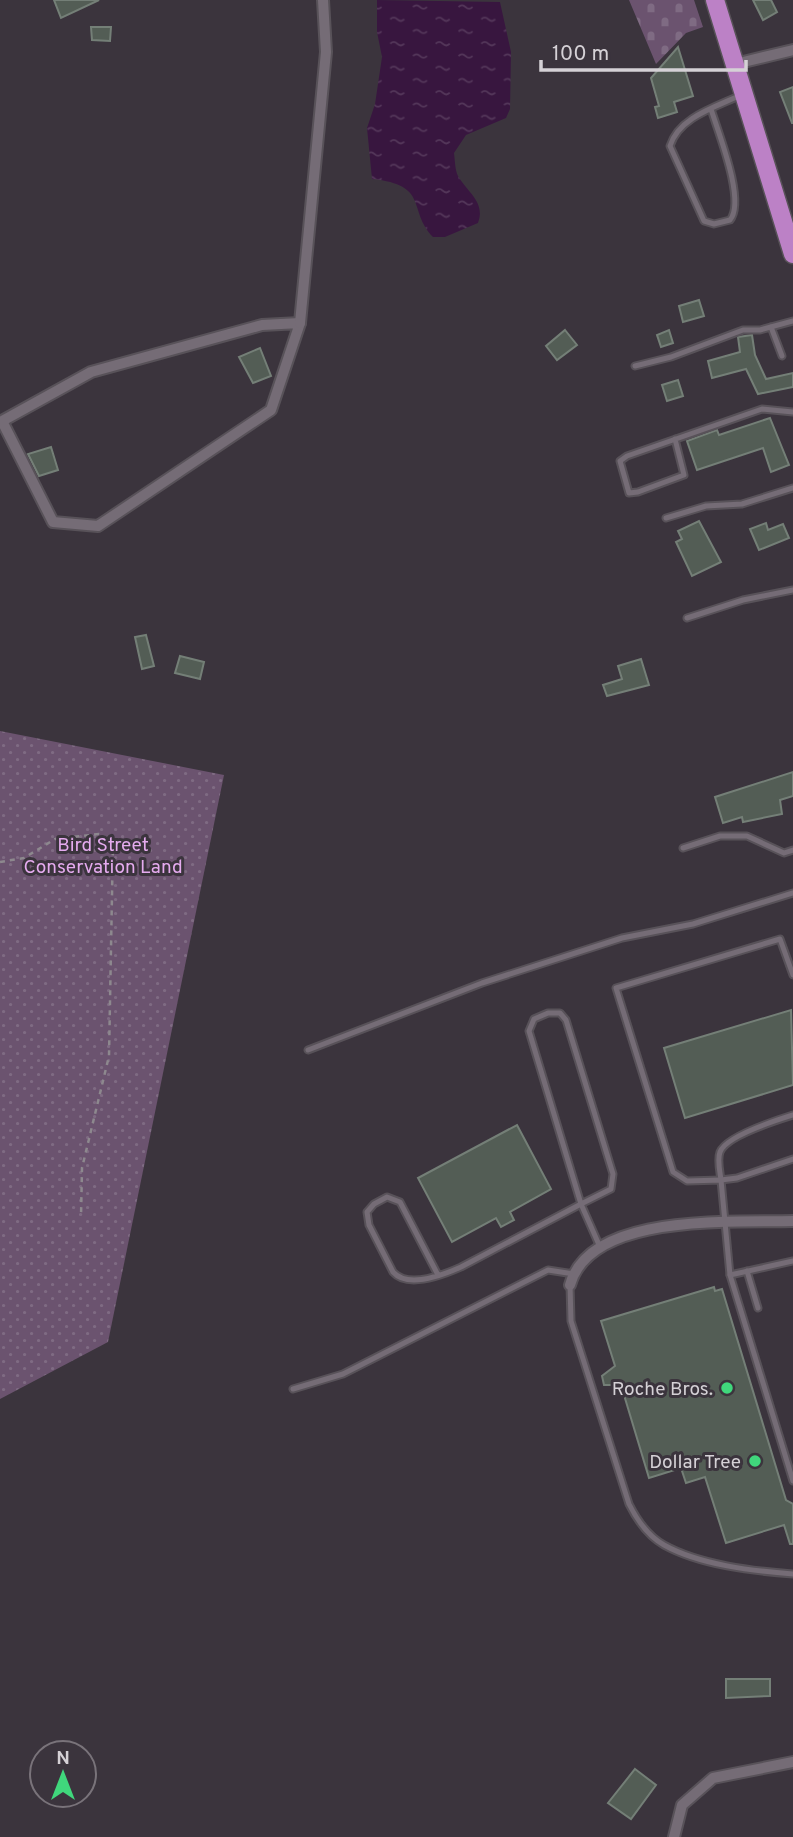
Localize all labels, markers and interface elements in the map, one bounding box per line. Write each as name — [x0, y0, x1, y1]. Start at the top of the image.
scale bar — [541, 28, 746, 72]
text: 100 m — [552, 41, 609, 68]
park label: Bird Street Conservation Land — [23, 834, 183, 880]
place label: Roche Bros. — [612, 1378, 713, 1402]
marker: Roche Bros. — [719, 1380, 735, 1396]
place label: Dollar Tree — [649, 1451, 741, 1475]
marker: Dollar Tree — [747, 1453, 763, 1469]
north arrow — [28, 1739, 98, 1809]
text: N — [56, 1747, 70, 1771]

